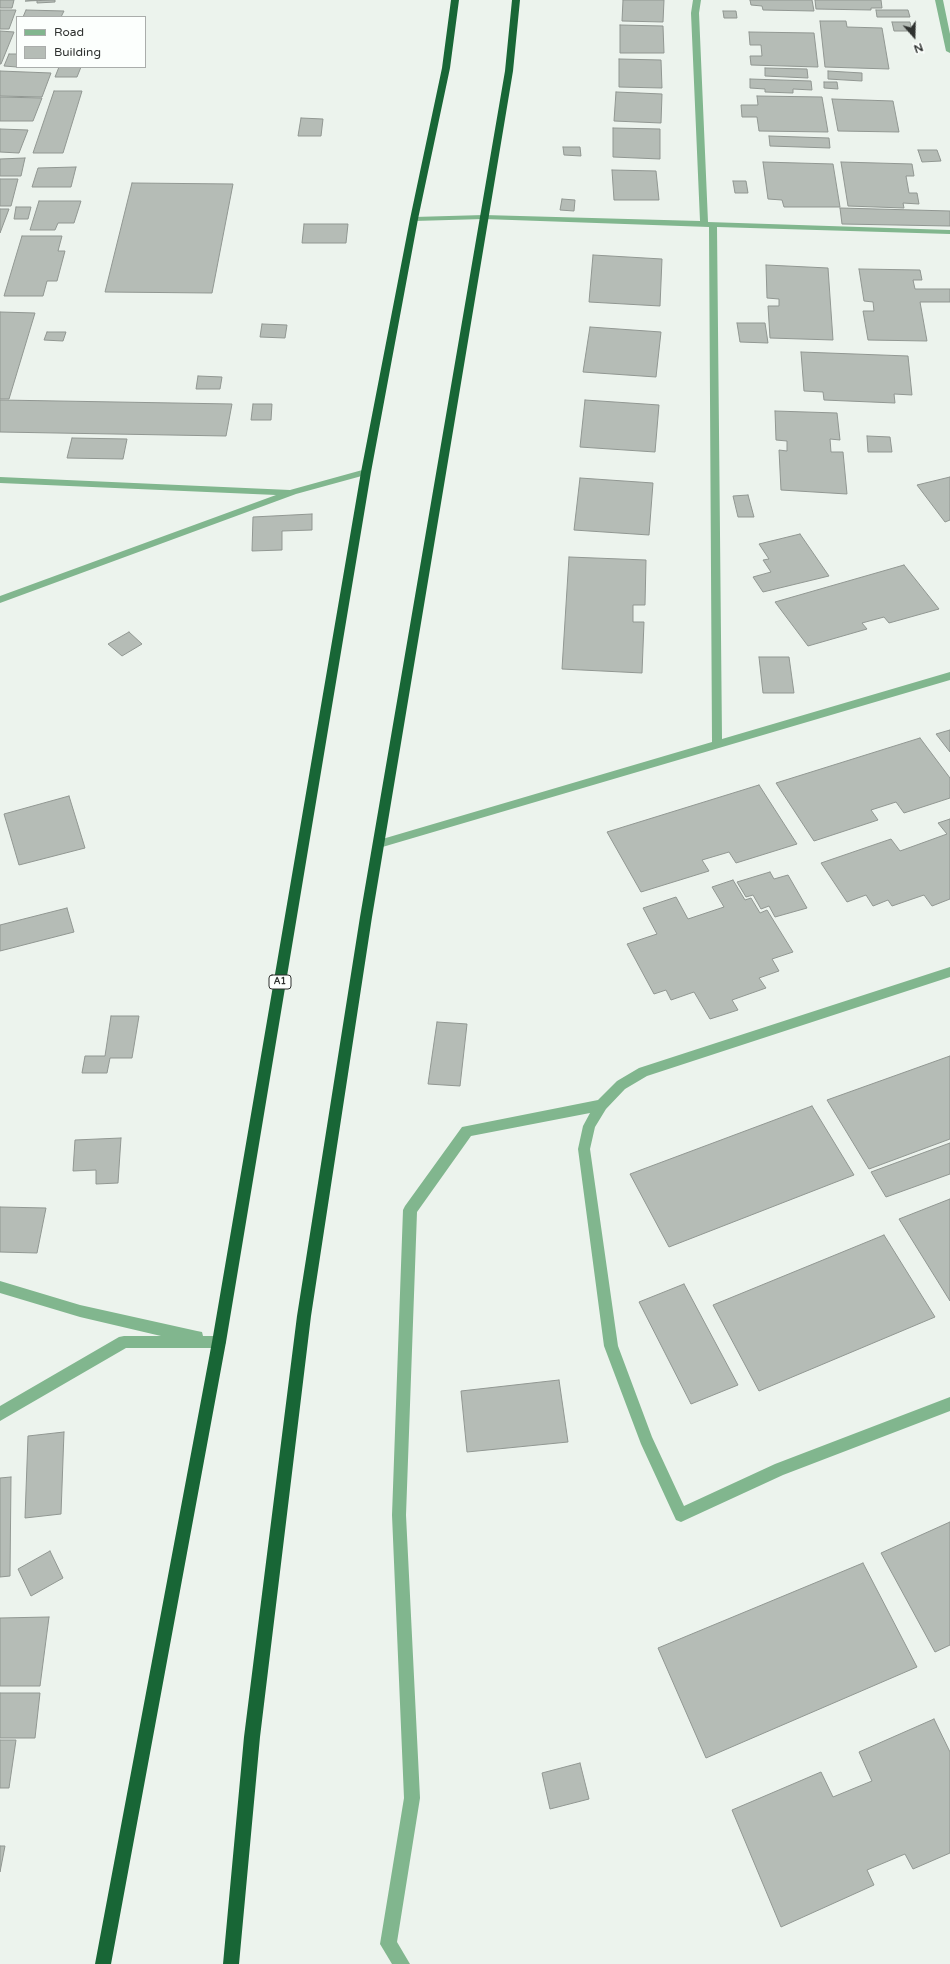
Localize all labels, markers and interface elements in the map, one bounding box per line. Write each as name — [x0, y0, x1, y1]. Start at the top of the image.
legend — [16, 16, 146, 68]
north arrow — [894, 16, 934, 56]
text: Road — [54, 25, 84, 39]
text: N — [912, 40, 925, 55]
text: Building — [54, 45, 101, 59]
road number: A1 — [269, 975, 291, 989]

